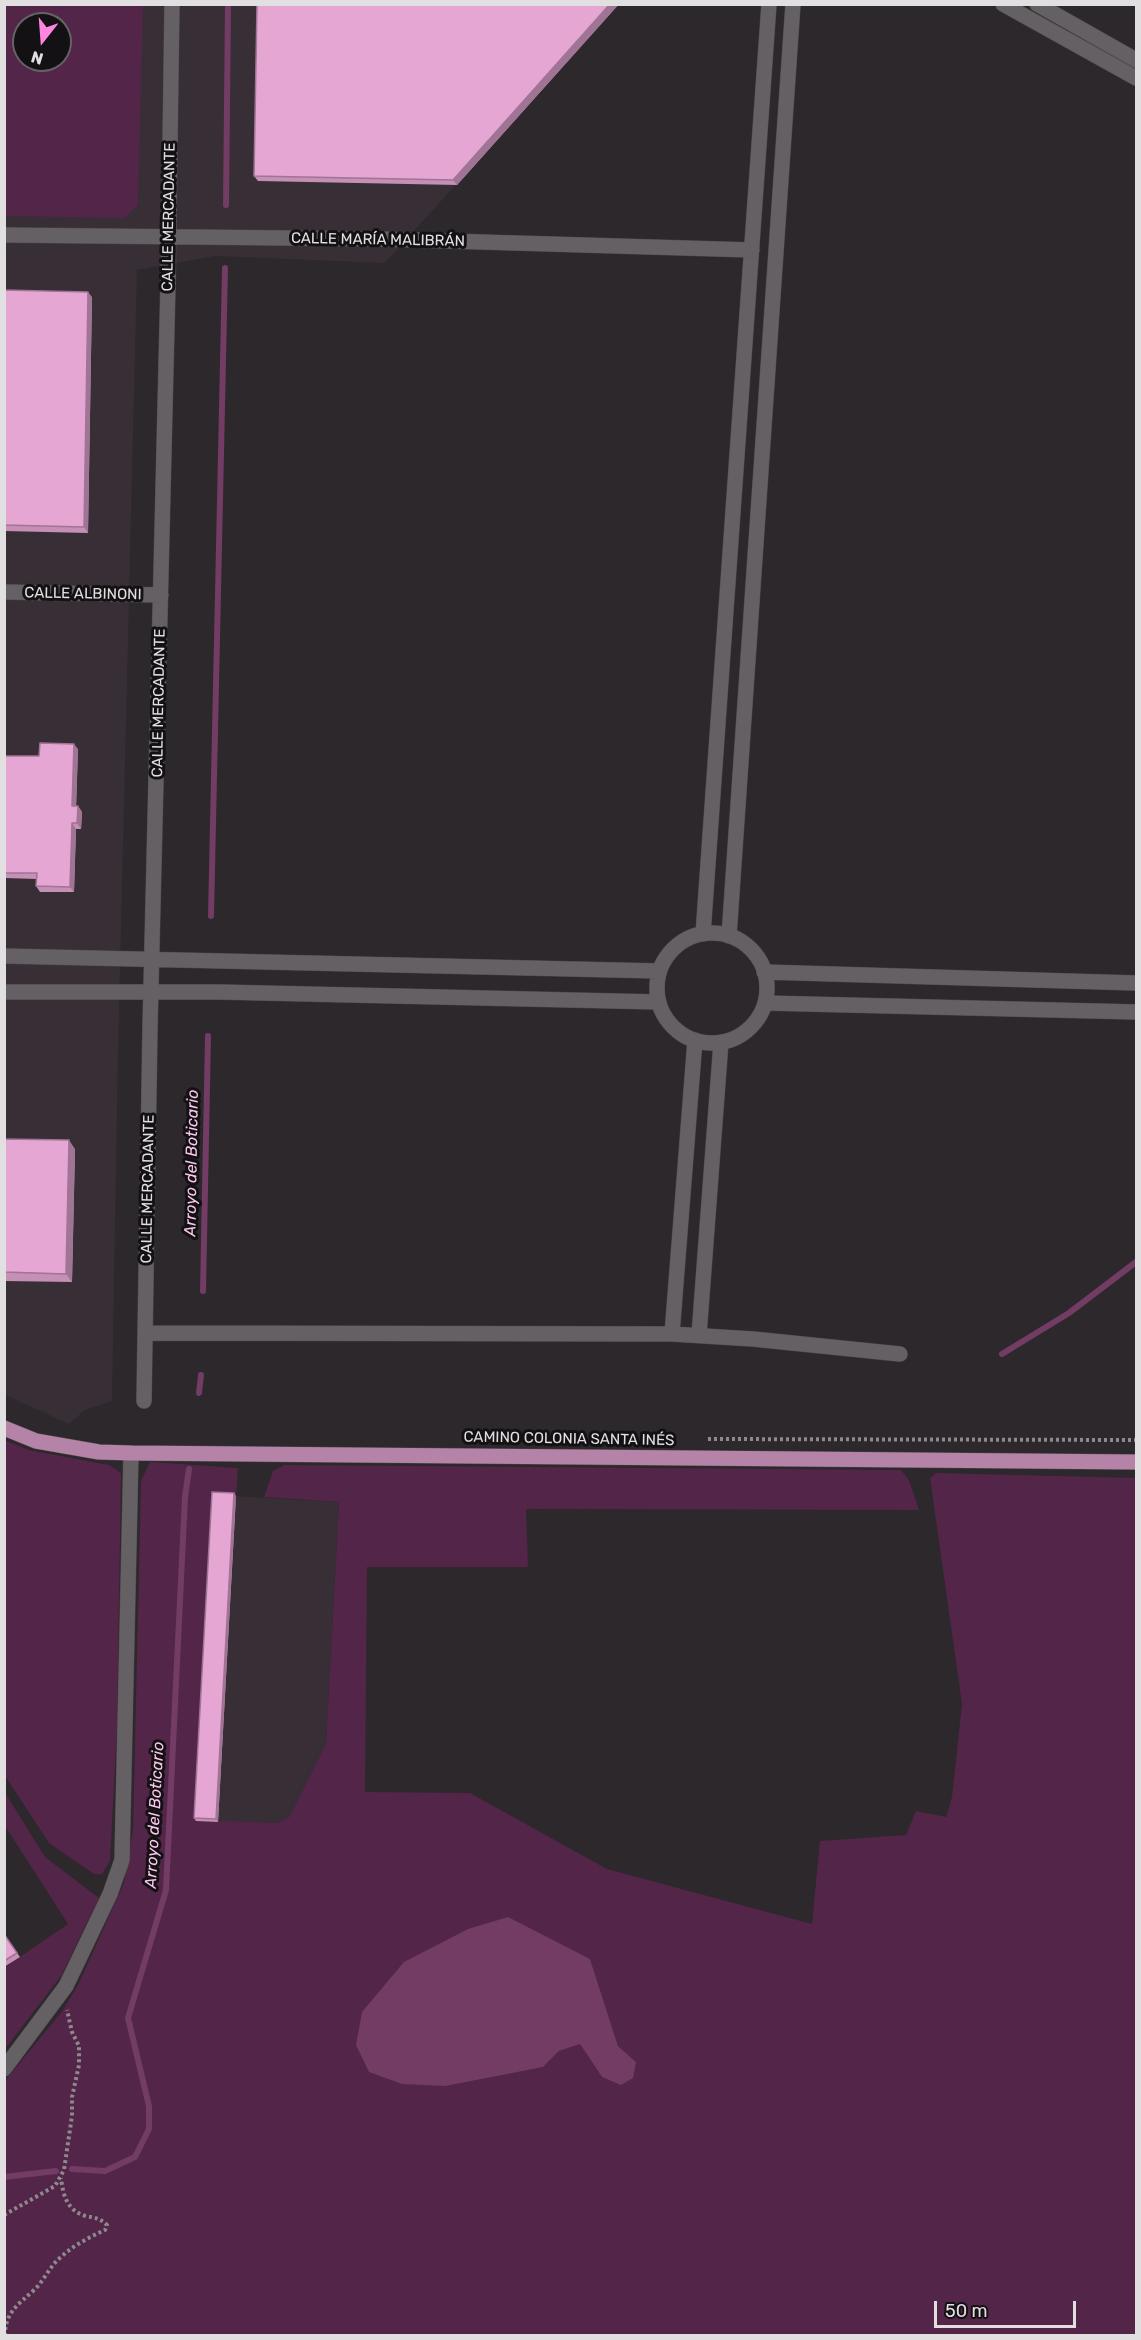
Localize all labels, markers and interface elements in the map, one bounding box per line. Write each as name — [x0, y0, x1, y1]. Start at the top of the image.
north arrow — [12, 12, 72, 72]
text: N — [29, 47, 45, 69]
street label: CALLE MERCADANTE — [159, 142, 179, 292]
street label: CALLE MARÍA MALIBRÁN — [291, 229, 465, 251]
street label: CALLE ALBINONI — [24, 584, 142, 604]
street label: CALLE MERCADANTE — [149, 628, 169, 778]
water label: Arroyo del Boticario — [181, 1089, 203, 1237]
street label: CALLE MERCADANTE — [138, 1114, 158, 1264]
street label: CAMINO COLONIA SANTA INÉS — [463, 1428, 675, 1450]
water label: Arroyo del Boticario — [142, 1741, 168, 1889]
scale bar — [937, 2289, 1080, 2327]
text: 50 m — [945, 2300, 988, 2322]

